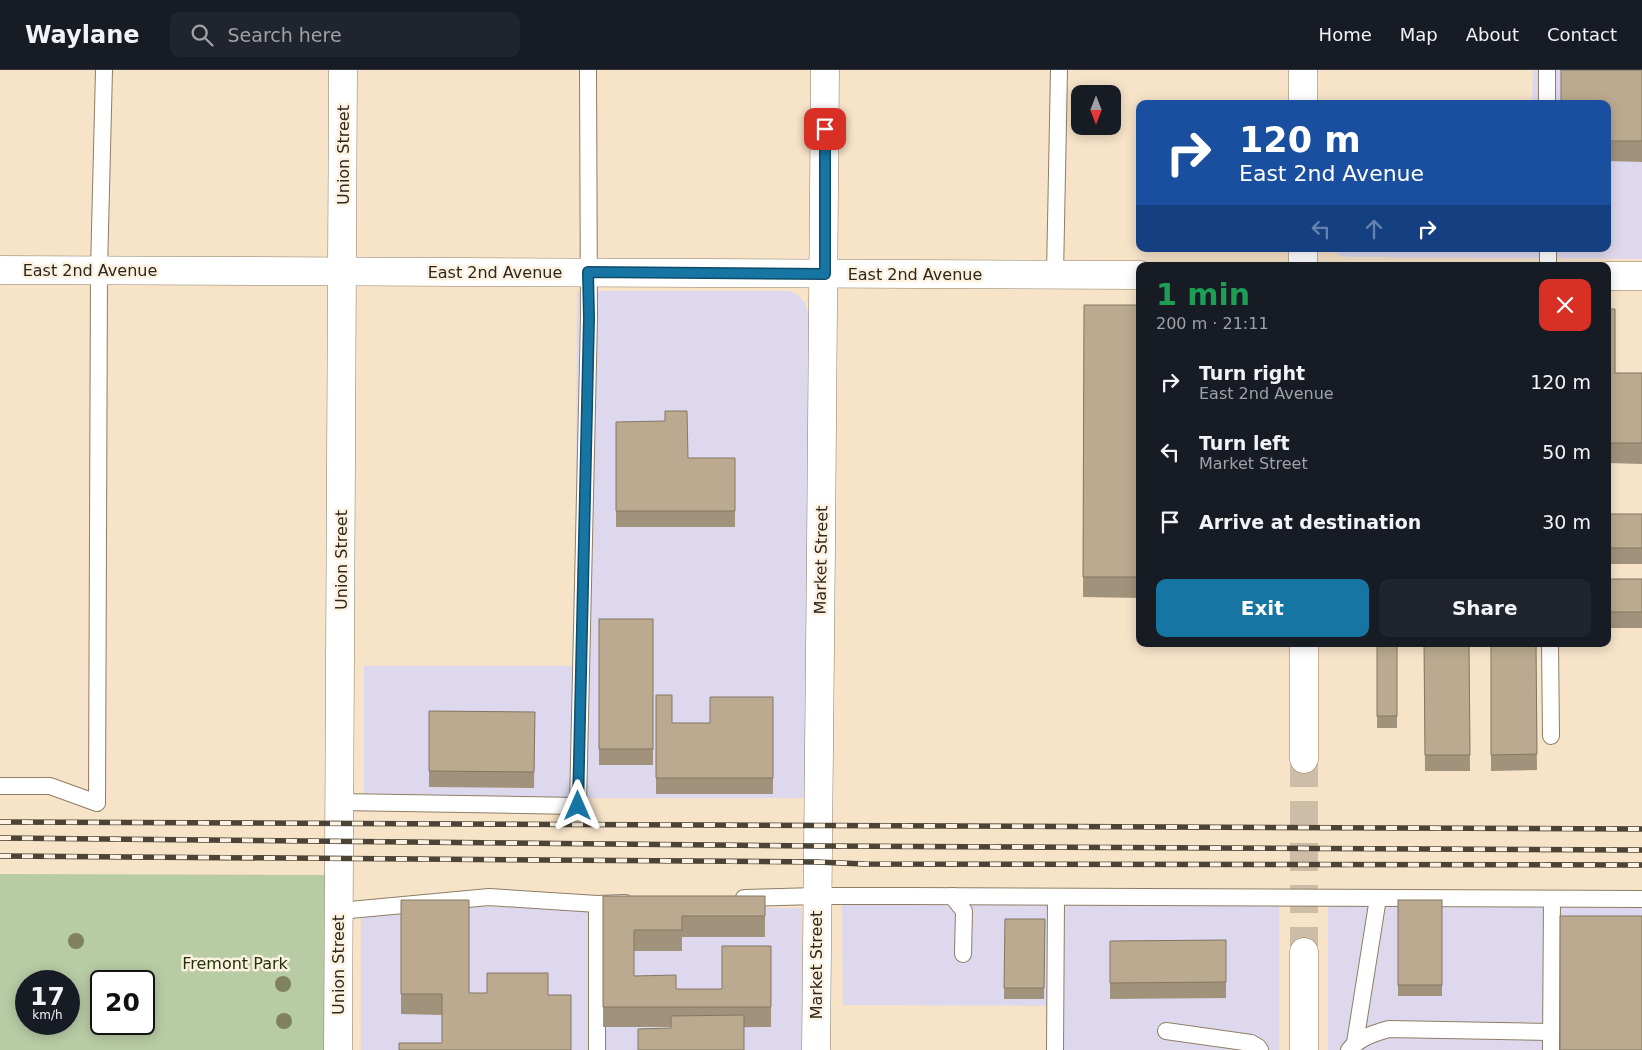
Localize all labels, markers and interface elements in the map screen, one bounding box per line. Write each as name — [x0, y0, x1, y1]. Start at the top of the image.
search box — [170, 12, 520, 57]
text: Waylane — [25, 21, 140, 49]
icon: search — [188, 21, 216, 49]
text: Search here — [228, 24, 342, 46]
text: Home — [1319, 24, 1372, 45]
text: Map — [1400, 24, 1438, 45]
text: About — [1466, 24, 1519, 45]
text: Contact — [1547, 24, 1617, 45]
north arrow — [1071, 85, 1121, 135]
map controls — [1071, 85, 1121, 135]
street label: Union Street — [334, 105, 353, 205]
pin — [804, 108, 846, 150]
icon: arrive — [811, 115, 839, 143]
icon: right — [1156, 120, 1221, 185]
text: 120 m — [1239, 120, 1361, 160]
text: East 2nd Avenue — [1239, 161, 1424, 186]
icon: left — [1307, 215, 1335, 243]
icon: ahead — [1360, 215, 1388, 243]
icon: right — [1413, 215, 1441, 243]
street label: East 2nd Avenue — [23, 261, 157, 280]
street label: East 2nd Avenue — [428, 263, 562, 282]
street label: East 2nd Avenue — [848, 265, 982, 284]
text: 1 min — [1156, 277, 1250, 312]
button: close — [1539, 279, 1591, 331]
text: 200 m · 21:11 — [1156, 314, 1269, 333]
text: Turn right — [1199, 362, 1305, 384]
icon: right — [1156, 368, 1184, 396]
text: 120 m — [1530, 371, 1591, 393]
text: East 2nd Avenue — [1199, 384, 1334, 403]
text: Turn left — [1199, 432, 1290, 454]
icon: left — [1156, 438, 1184, 466]
text: 50 m — [1542, 441, 1591, 463]
text: Market Street — [1199, 454, 1308, 473]
street label: Market Street — [811, 505, 831, 615]
icon: arrive — [1156, 508, 1184, 536]
street label: Union Street — [332, 510, 351, 610]
text: Arrive at destination — [1199, 511, 1421, 533]
text: 30 m — [1542, 511, 1591, 533]
button: Exit — [1156, 579, 1369, 637]
button: Share — [1379, 579, 1591, 637]
position arrow — [551, 779, 603, 831]
street label: Market Street — [807, 911, 826, 1019]
street label: Union Street — [329, 915, 348, 1015]
park label: Fremont Park — [182, 954, 289, 973]
speed limit sign: 20 — [90, 970, 155, 1035]
text: 17 — [30, 982, 65, 1011]
text: km/h — [32, 1008, 63, 1022]

